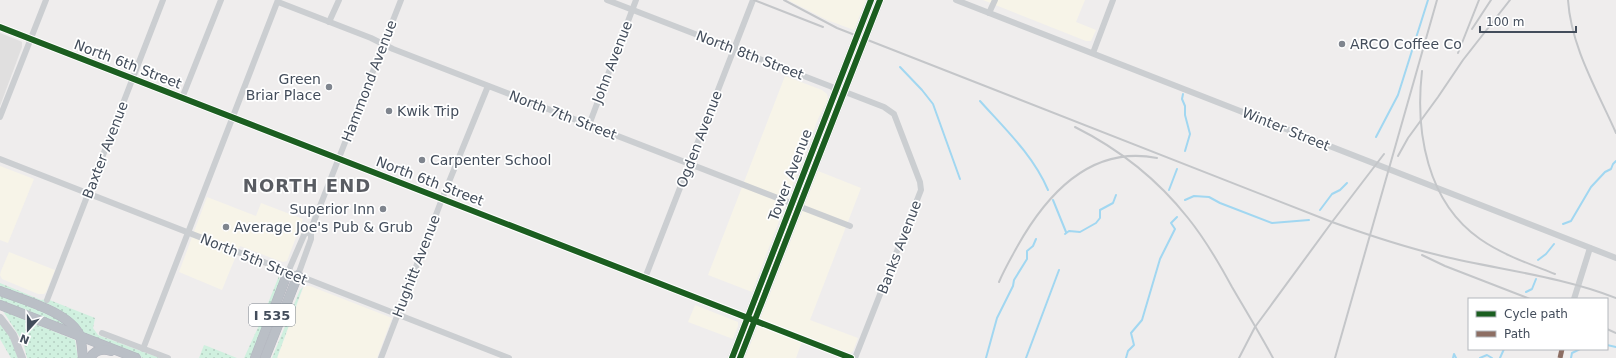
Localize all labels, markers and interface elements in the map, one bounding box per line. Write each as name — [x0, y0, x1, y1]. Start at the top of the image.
scale bar — [1480, 8, 1576, 34]
text: 100 m — [1486, 15, 1524, 29]
street label: Hammond Avenue — [338, 18, 400, 144]
street label: John Avenue — [589, 19, 635, 106]
street label: North 8th Street — [694, 27, 806, 83]
street label: North 6th Street — [72, 36, 184, 92]
place label: ARCO Coffee Co — [1350, 36, 1462, 52]
marker: ARCO Coffee Co — [1337, 39, 1347, 49]
place label: Green Briar Place — [246, 71, 321, 103]
marker: Green Briar Place — [324, 82, 334, 92]
street label: North 7th Street — [507, 87, 619, 143]
street label: Ogden Avenue — [673, 88, 725, 190]
street label: Baxter Avenue — [79, 99, 131, 201]
place label: Kwik Trip — [397, 103, 459, 119]
street label: Winter Street — [1240, 104, 1333, 154]
marker: Kwik Trip — [384, 106, 394, 116]
street label: Tower Avenue — [765, 127, 815, 224]
place label: Carpenter School — [430, 152, 551, 168]
street label: North 6th Street — [374, 153, 486, 209]
marker: Carpenter School — [417, 155, 427, 165]
district label: NORTH END — [243, 175, 371, 196]
street label: Banks Avenue — [874, 198, 924, 296]
place label: Superior Inn — [289, 201, 375, 217]
marker: Superior Inn — [378, 204, 388, 214]
street label: Hughitt Avenue — [389, 212, 443, 320]
place label: Average Joe's Pub & Grub — [234, 219, 413, 235]
marker: Average Joe's Pub & Grub — [221, 222, 231, 232]
street label: North 5th Street — [198, 230, 310, 288]
legend — [1468, 298, 1608, 350]
road number: I 535 — [249, 304, 295, 326]
text: Cycle path — [1504, 307, 1568, 321]
north arrow — [8, 310, 48, 350]
text: Path — [1504, 327, 1530, 341]
text: N — [18, 331, 31, 347]

